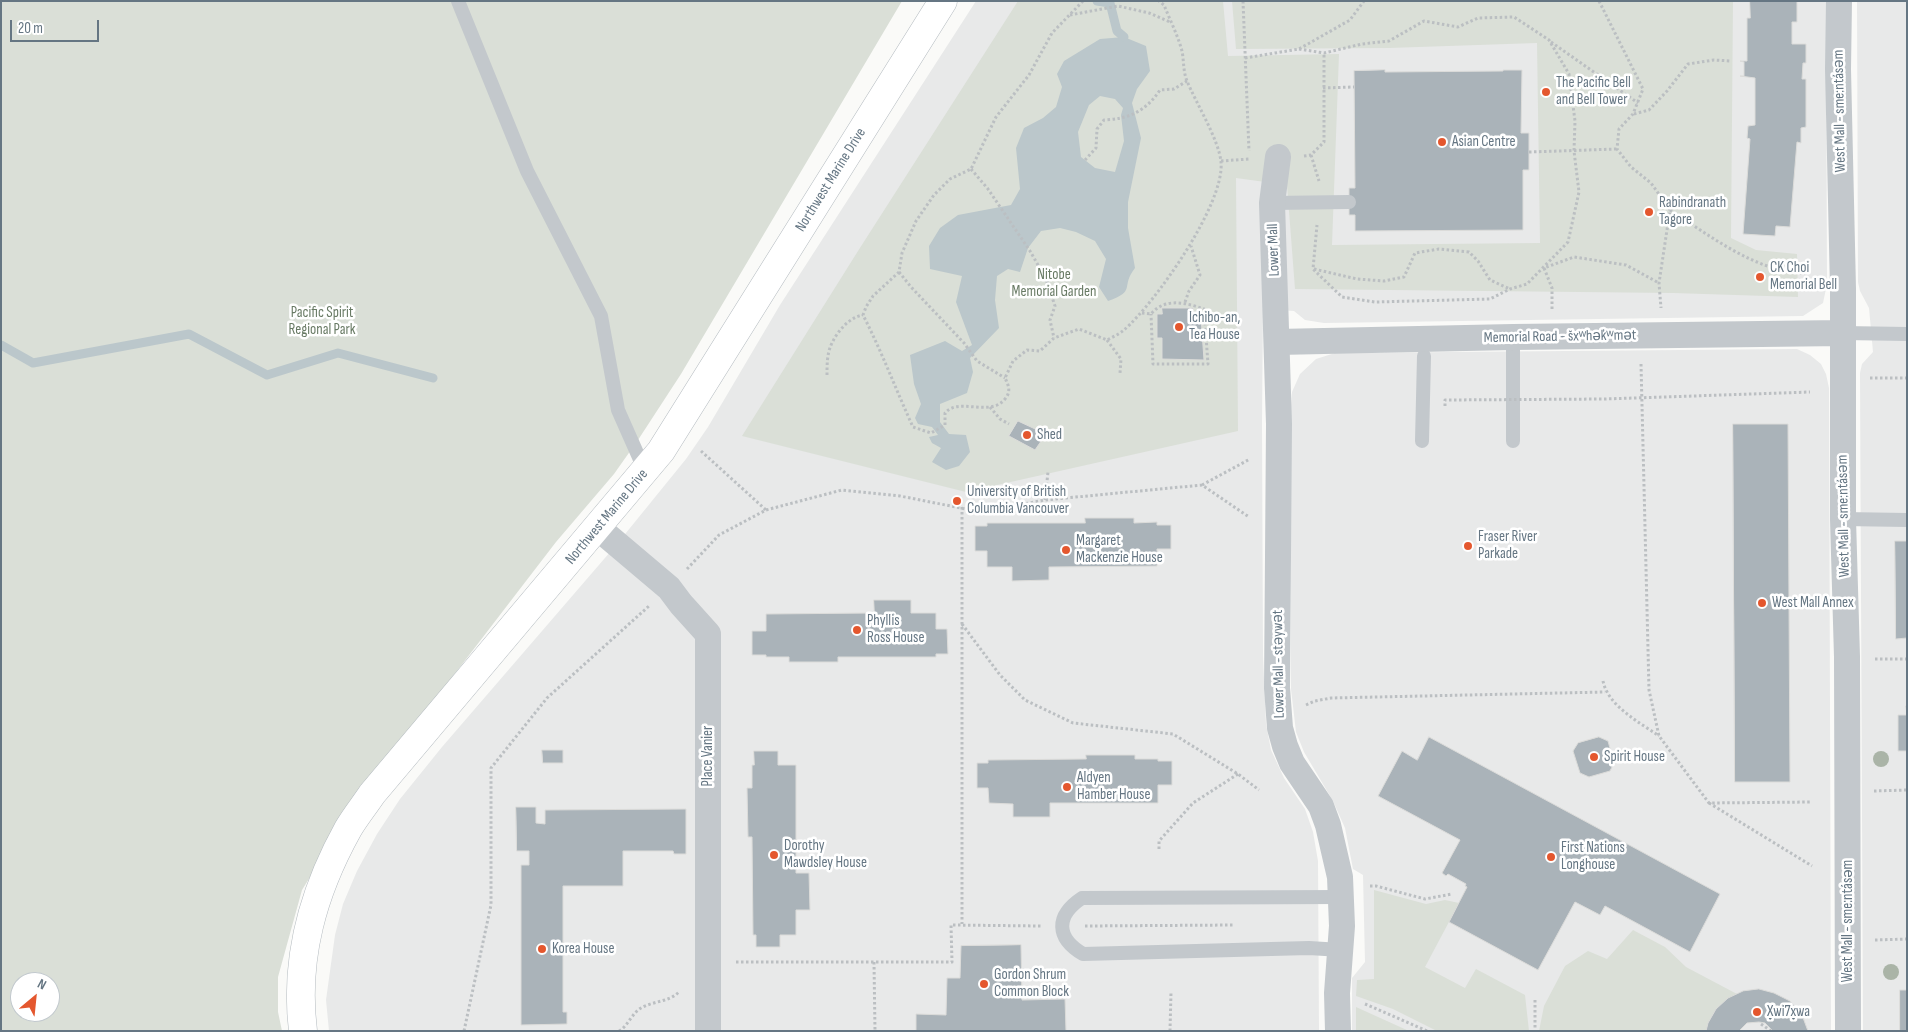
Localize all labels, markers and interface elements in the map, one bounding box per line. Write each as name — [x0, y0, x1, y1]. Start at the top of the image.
scale bar — [12, 10, 101, 42]
text: 20 m — [18, 19, 43, 38]
street label: West Mall - sme:ntásəm — [1830, 50, 1850, 172]
place label: The Pacific Bell and Bell Tower — [1556, 74, 1631, 109]
marker: The Pacific Bell and Bell Tower — [1540, 86, 1552, 98]
street label: Northwest Marine Drive — [792, 125, 870, 235]
place label: Asian Centre — [1452, 133, 1516, 151]
marker: Asian Centre — [1436, 136, 1448, 148]
place label: Rabindranath Tagore — [1659, 194, 1726, 229]
marker: Rabindranath Tagore — [1643, 206, 1655, 218]
street label: Lower Mall — [1264, 223, 1284, 277]
place label: CK Choi Memorial Bell — [1770, 259, 1837, 294]
park label: Nitobe Memorial Garden — [1012, 266, 1096, 301]
marker: CK Choi Memorial Bell — [1754, 271, 1766, 283]
park label: Pacific Spirit Regional Park — [288, 304, 356, 339]
place label: Ichibo-an, Tea House — [1189, 309, 1240, 344]
marker: Ichibo-an, Tea House — [1173, 321, 1185, 333]
street label: Memorial Road - šxʷhək̓ʷmət — [1484, 327, 1636, 347]
place label: Shed — [1037, 426, 1062, 444]
marker: Shed — [1021, 429, 1033, 441]
street label: West Mall - sme:ntásəm — [1834, 455, 1854, 577]
street label: Northwest Marine Drive — [562, 466, 652, 568]
place label: University of British Columbia Vancouver — [967, 483, 1069, 518]
marker: University of British Columbia Vancouver — [951, 495, 963, 507]
place label: Fraser River Parkade — [1478, 528, 1537, 563]
place label: Margaret Mackenzie House — [1076, 532, 1163, 567]
marker: Fraser River Parkade — [1462, 540, 1474, 552]
marker: Margaret Mackenzie House — [1060, 544, 1072, 556]
place label: West Mall Annex — [1772, 594, 1854, 612]
marker: West Mall Annex — [1756, 597, 1768, 609]
street label: Lower Mall - stəywət — [1269, 610, 1289, 718]
place label: Phyllis Ross House — [867, 612, 924, 647]
marker: Phyllis Ross House — [851, 624, 863, 636]
street label: Place Vanier — [699, 726, 717, 786]
place label: Spirit House — [1604, 748, 1665, 766]
marker: Spirit House — [1588, 751, 1600, 763]
place label: Aldyen Hamber House — [1077, 769, 1150, 804]
marker: Aldyen Hamber House — [1061, 781, 1073, 793]
place label: Dorothy Mawdsley House — [784, 837, 867, 872]
place label: First Nations Longhouse — [1561, 839, 1625, 874]
marker: Dorothy Mawdsley House — [768, 849, 780, 861]
marker: First Nations Longhouse — [1545, 851, 1557, 863]
street label: West Mall - sme:ntásəm — [1839, 860, 1857, 982]
place label: Korea House — [552, 940, 615, 958]
marker: Korea House — [536, 943, 548, 955]
place label: Gordon Shrum Common Block — [994, 966, 1069, 1001]
north arrow — [10, 972, 60, 1022]
text: N — [35, 975, 49, 993]
marker: Gordon Shrum Common Block — [978, 978, 990, 990]
place label: X̱wi7x̱wa — [1767, 1003, 1810, 1021]
marker: X̱wi7x̱wa — [1751, 1006, 1763, 1018]

